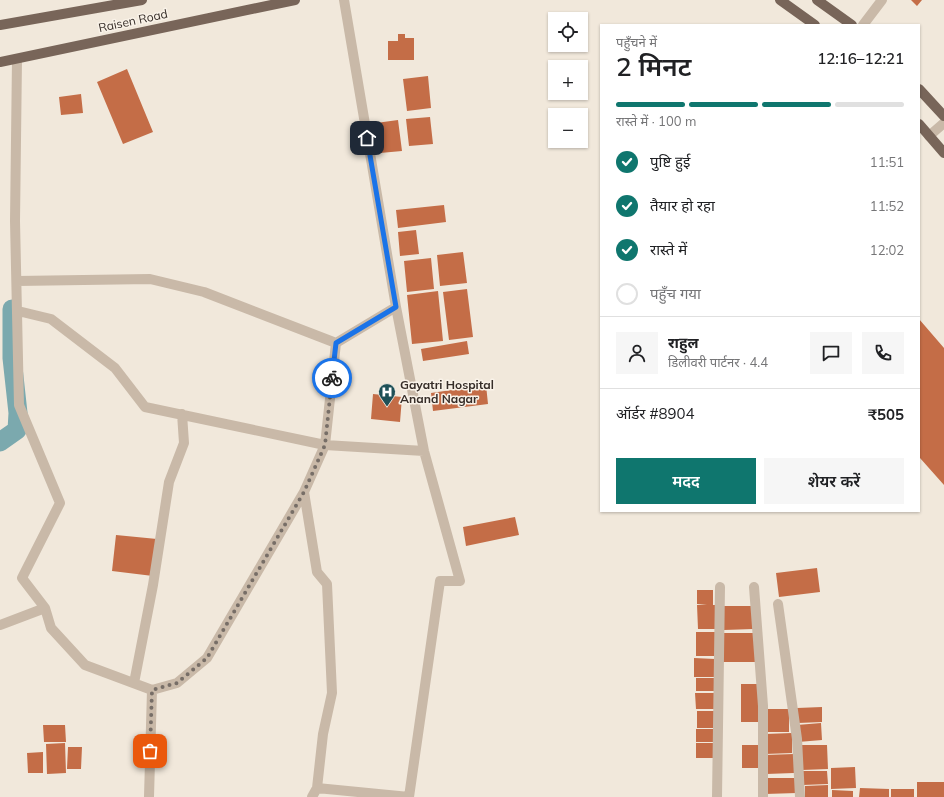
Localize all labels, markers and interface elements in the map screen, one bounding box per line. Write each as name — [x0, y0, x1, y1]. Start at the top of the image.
street label: Raisen Road — [97, 6, 169, 35]
map controls — [548, 12, 588, 148]
button: locate — [548, 12, 588, 52]
text: पहुँचने में — [616, 34, 657, 50]
text: 12:16–12:21 — [817, 49, 904, 68]
text: 2 मिनट — [616, 50, 691, 83]
button: + — [548, 60, 588, 100]
button: − — [548, 108, 588, 148]
text: रास्ते में · 100 m — [616, 113, 696, 129]
pin — [350, 121, 384, 155]
icon: home — [356, 127, 378, 149]
icon: check — [616, 151, 638, 173]
text: पुष्टि हुई — [650, 152, 690, 171]
text: 11:51 — [870, 154, 904, 170]
icon: check — [616, 195, 638, 217]
text: तैयार हो रहा — [650, 196, 715, 215]
text: 11:52 — [870, 198, 904, 214]
icon: check — [616, 239, 638, 261]
text: रास्ते में — [650, 240, 687, 259]
text: 12:02 — [870, 242, 904, 258]
text: पहुँच गया — [650, 284, 701, 303]
button: person — [616, 332, 658, 374]
button: chat — [810, 332, 852, 374]
button: phone — [862, 332, 904, 374]
text: राहुल — [668, 333, 699, 352]
text: डिलीवरी पार्टनर · 4.4 — [668, 354, 768, 370]
courier — [312, 358, 352, 398]
icon: bike — [321, 367, 343, 389]
place label: Gayatri Hospital Anand Nagar — [400, 377, 494, 406]
hospital icon: Gayatri Hospital Anand Nagar — [377, 382, 397, 407]
text: ऑर्डर #8904 — [616, 404, 694, 423]
text: ₹505 — [868, 405, 904, 424]
button: मदद — [616, 458, 756, 504]
button: शेयर करें — [764, 458, 904, 504]
pin — [133, 734, 167, 768]
icon: bag — [139, 740, 161, 762]

